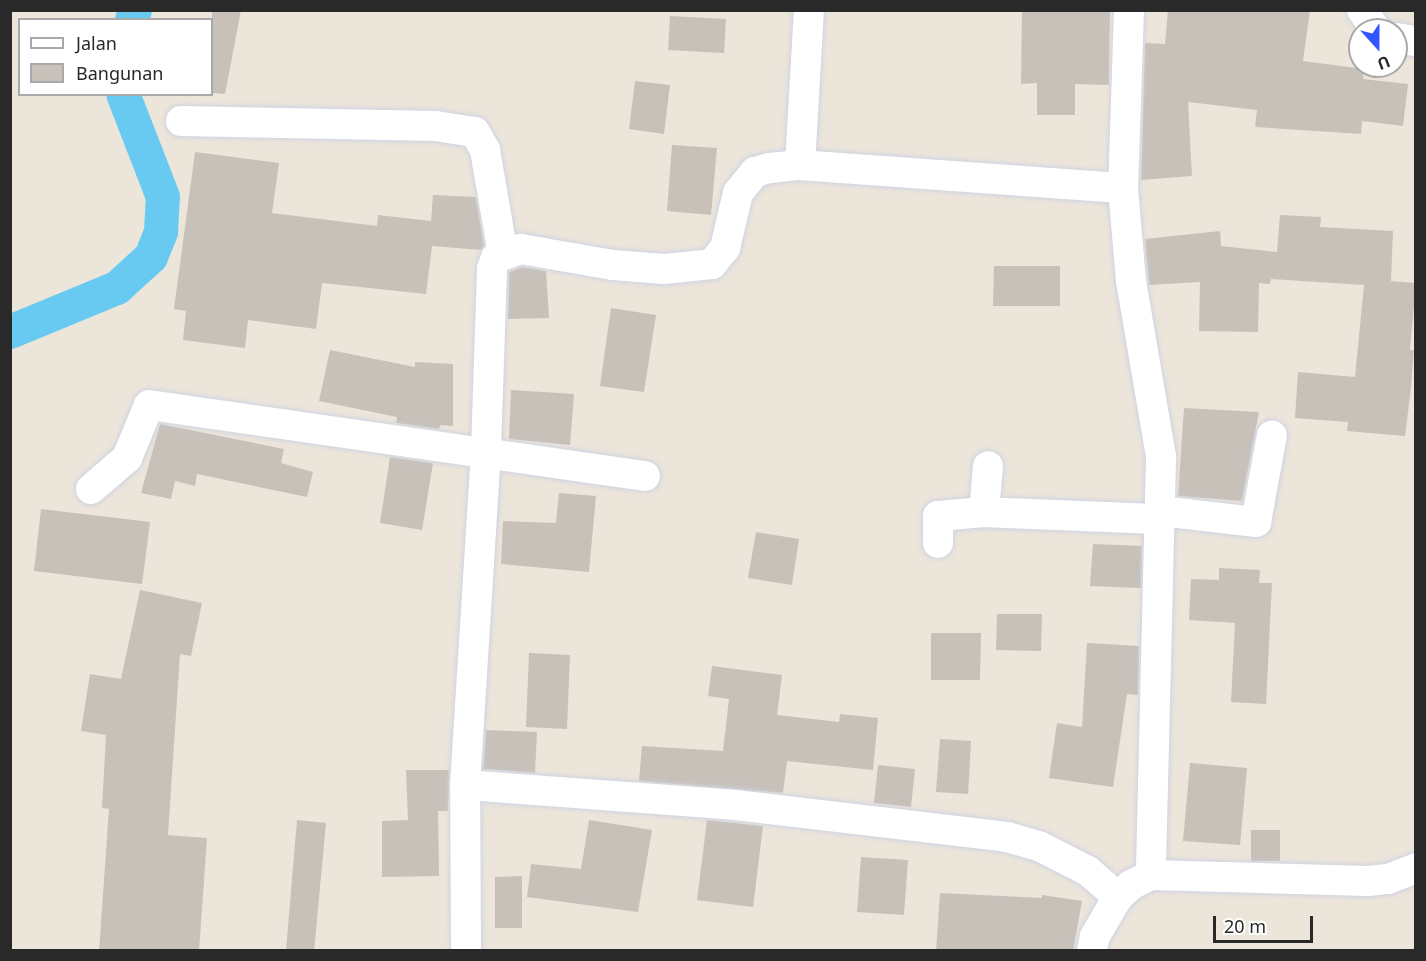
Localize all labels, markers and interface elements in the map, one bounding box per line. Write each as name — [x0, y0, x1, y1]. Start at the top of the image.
legend — [18, 18, 213, 96]
north arrow — [1348, 18, 1408, 78]
text: Jalan — [76, 31, 117, 55]
text: U — [1374, 50, 1393, 75]
text: Bangunan — [76, 61, 163, 85]
scale bar — [1216, 904, 1316, 942]
text: 20 m — [1224, 914, 1266, 938]

